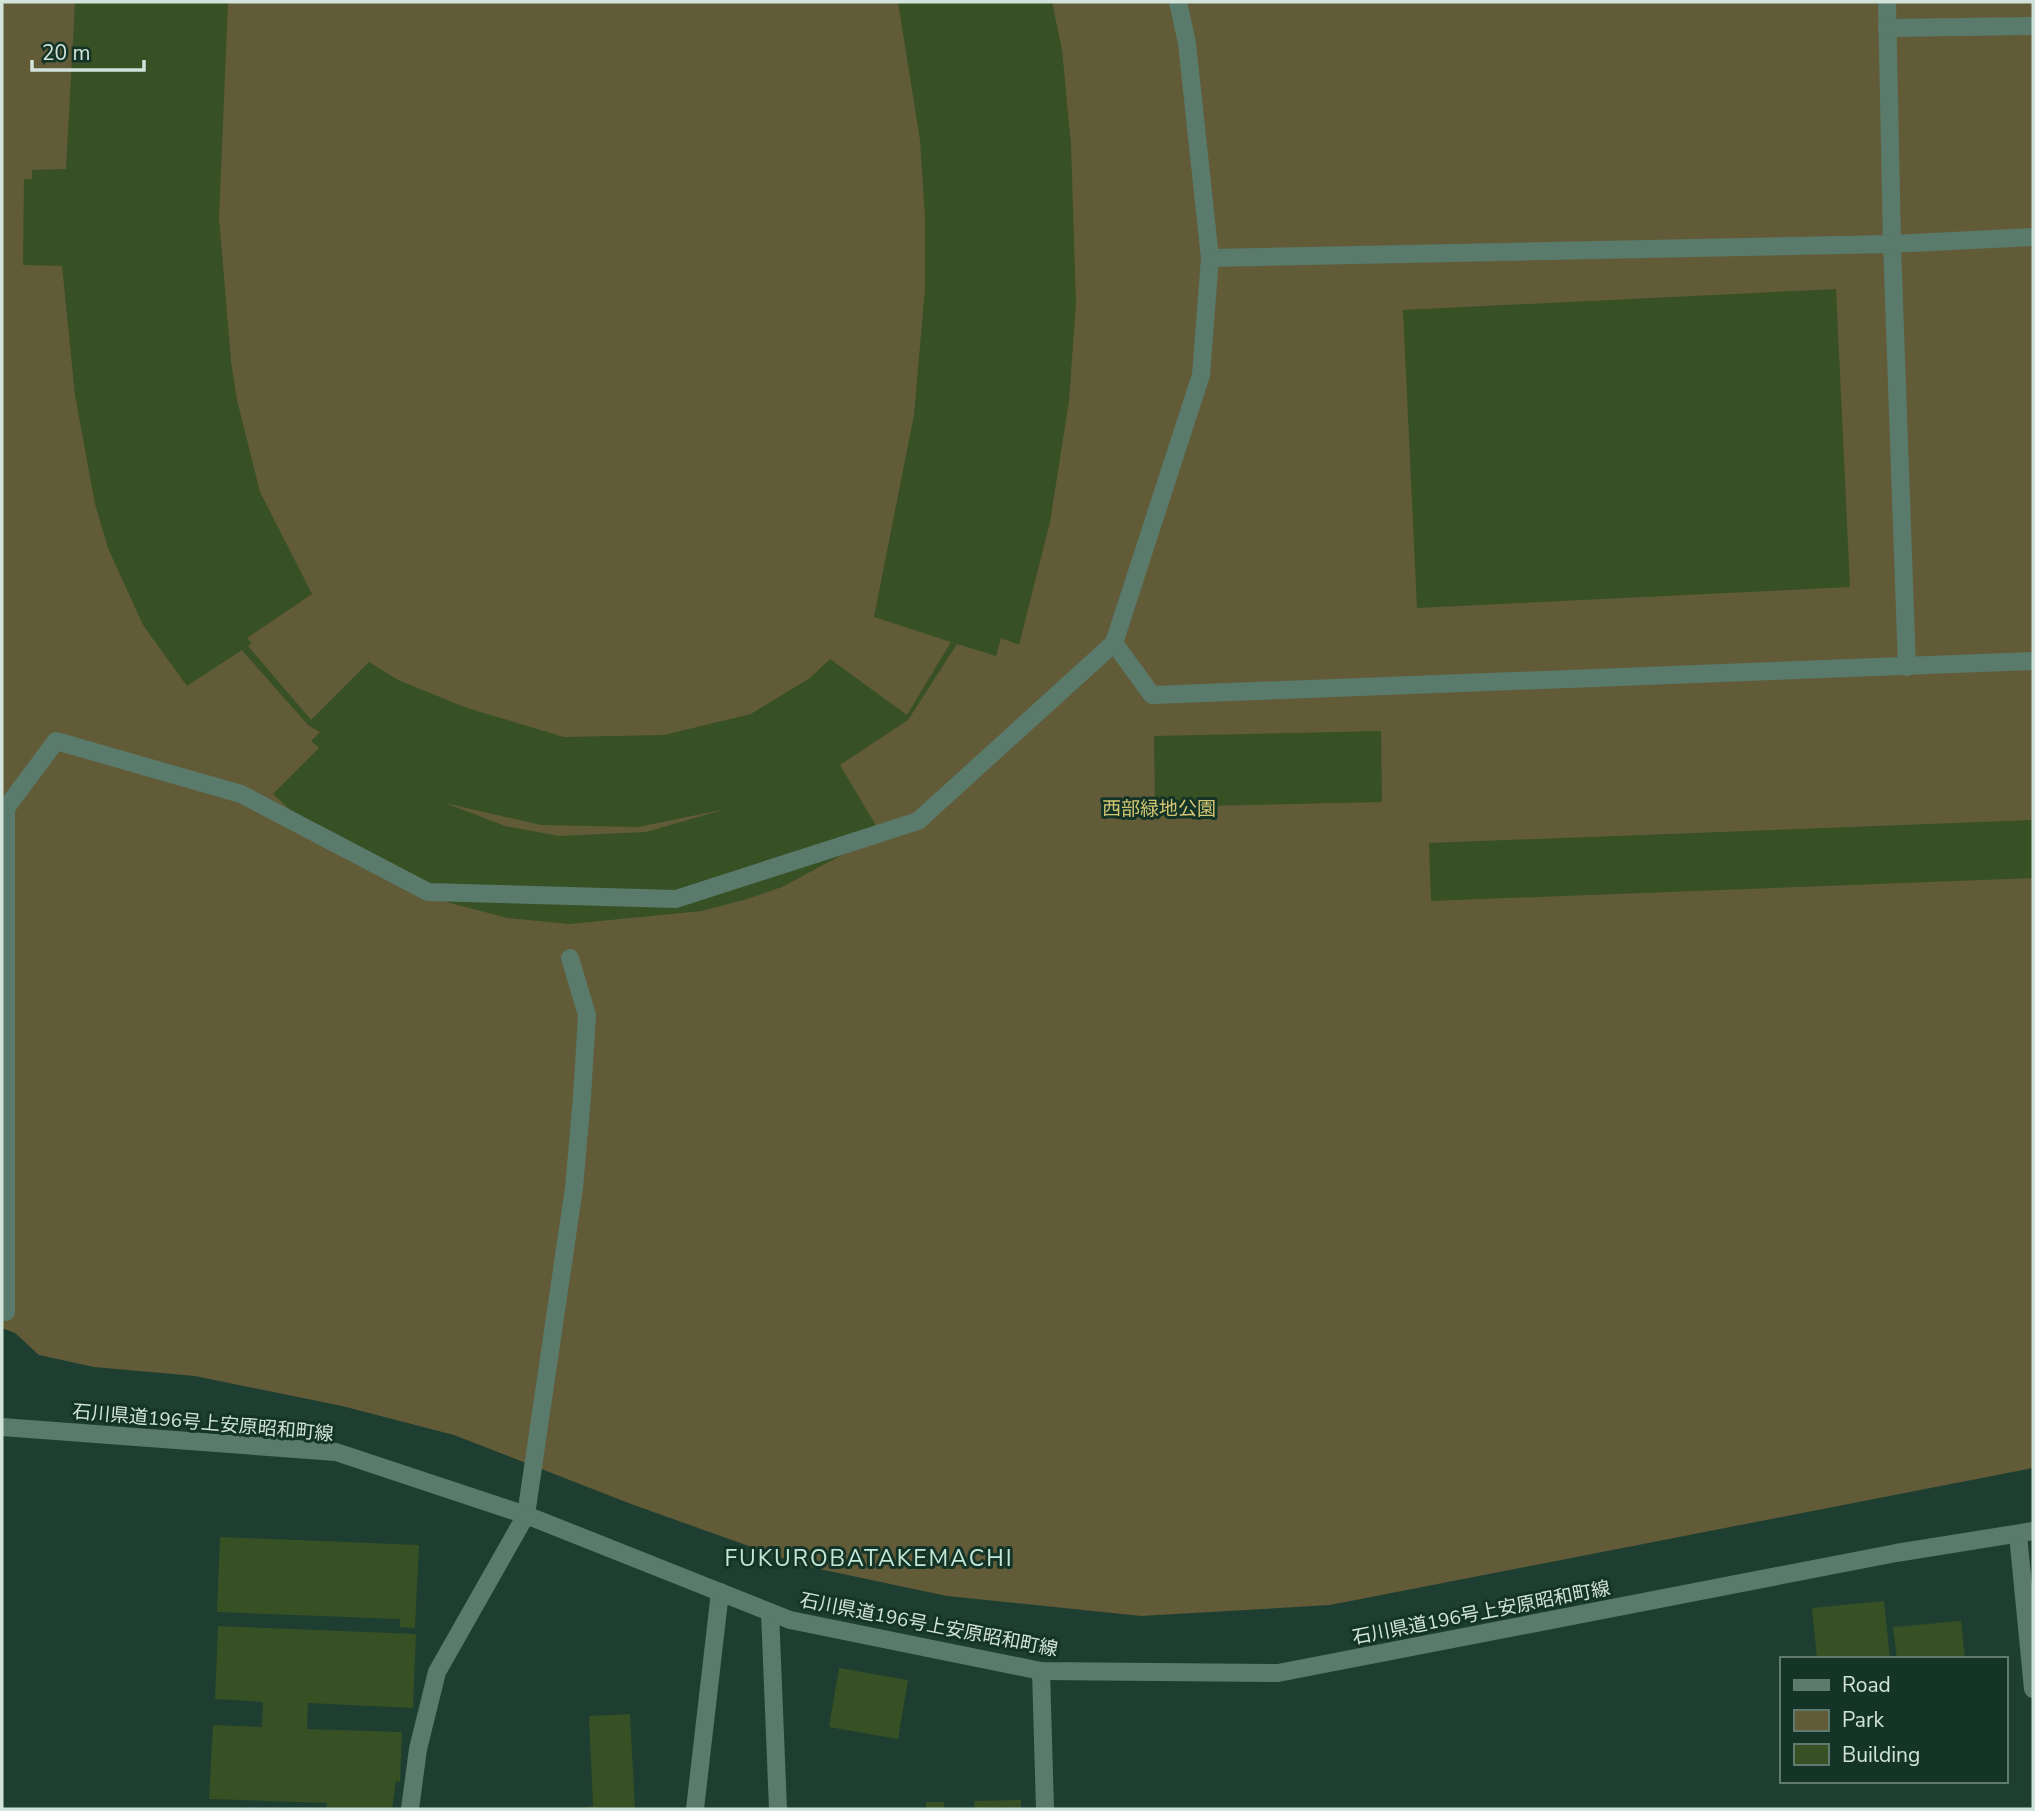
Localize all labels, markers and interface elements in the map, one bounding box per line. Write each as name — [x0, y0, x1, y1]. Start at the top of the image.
scale bar — [32, 28, 144, 72]
text: 20 m — [42, 39, 91, 67]
park label: 西部緑地公園 — [1102, 796, 1216, 822]
street label: 石川県道196号上安原昭和町線 — [71, 1399, 335, 1447]
district label: FUKUROBATAKEMACHI — [724, 1543, 1014, 1574]
street label: 石川県道196号上安原昭和町線 — [1350, 1575, 1612, 1651]
street label: 石川県道196号上安原昭和町線 — [798, 1587, 1060, 1663]
legend — [1780, 1657, 2007, 1783]
text: Road — [1842, 1671, 1891, 1699]
text: Park — [1842, 1706, 1884, 1734]
text: Building — [1842, 1741, 1920, 1769]

